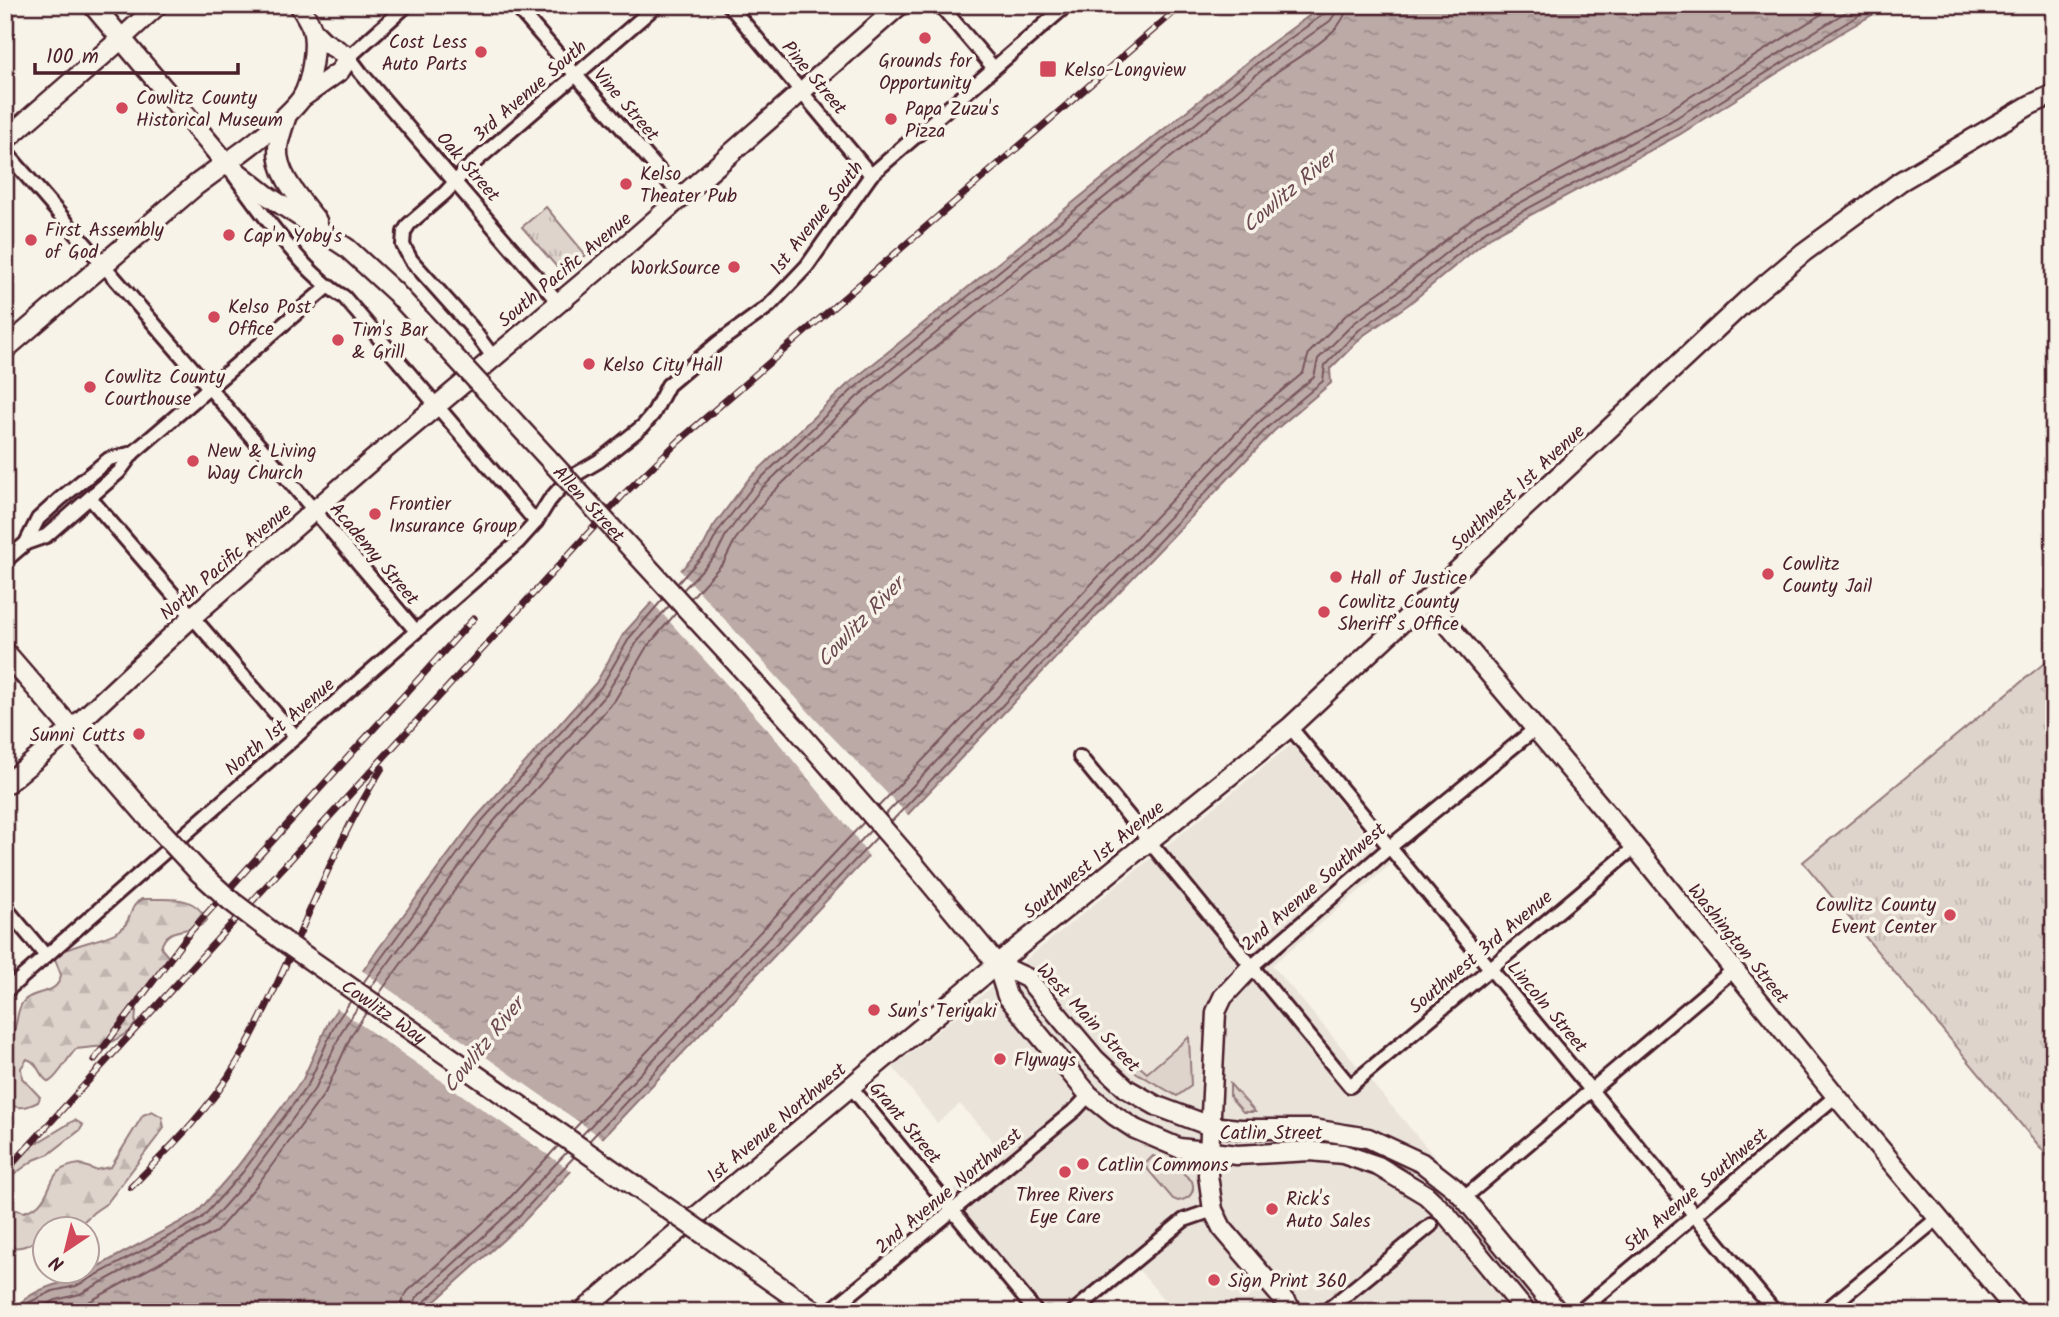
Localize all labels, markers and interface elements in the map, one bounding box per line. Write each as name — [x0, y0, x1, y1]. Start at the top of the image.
place label: Cost Less Auto Parts — [382, 28, 467, 80]
marker: Grounds for Opportunity — [917, 30, 933, 46]
scale bar — [35, 32, 238, 76]
street label: 3rd Avenue South — [466, 33, 594, 150]
street label: Pine Street — [773, 34, 854, 123]
text: 100 m — [46, 41, 99, 74]
marker: Cost Less Auto Parts — [473, 44, 489, 60]
place label: Grounds for Opportunity — [878, 47, 973, 99]
place label: Kelso-Longview — [1064, 56, 1186, 86]
marker: Kelso-Longview — [1038, 59, 1058, 79]
street label: Vine Street — [585, 62, 666, 149]
place label: Cowlitz County Historical Museum — [136, 84, 283, 136]
place label: Papa Zuzu's Pizza — [905, 95, 999, 147]
marker: Cowlitz County Historical Museum — [114, 100, 130, 116]
marker: Papa Zuzu's Pizza — [883, 111, 899, 127]
street label: Oak Street — [428, 125, 507, 210]
water label: Cowlitz River — [1235, 140, 1348, 242]
street label: 1st Avenue South — [763, 155, 872, 282]
place label: Kelso Theater Pub — [640, 160, 737, 212]
marker: Kelso Theater Pub — [618, 176, 634, 192]
street label: South Pacific Avenue — [492, 205, 639, 336]
place label: First Assembly of God — [45, 216, 165, 268]
place label: Cap'n Yoby's — [243, 222, 342, 252]
marker: Cap'n Yoby's — [221, 227, 237, 243]
marker: First Assembly of God — [23, 232, 39, 248]
place label: WorkSource — [630, 254, 720, 284]
marker: WorkSource — [726, 259, 742, 275]
place label: Kelso Post Office — [228, 293, 312, 345]
marker: Kelso Post Office — [206, 309, 222, 325]
place label: Tim's Bar & Grill — [352, 316, 429, 368]
marker: Tim's Bar & Grill — [330, 332, 346, 348]
place label: Kelso City Hall — [603, 351, 723, 381]
marker: Kelso City Hall — [581, 356, 597, 372]
place label: Cowlitz County Courthouse — [104, 363, 226, 415]
marker: Cowlitz County Courthouse — [82, 379, 98, 395]
street label: Southwest 1st Avenue — [1444, 418, 1593, 559]
place label: New & Living Way Church — [207, 437, 316, 489]
marker: New & Living Way Church — [185, 453, 201, 469]
street label: Allen Street — [545, 459, 632, 550]
place label: Frontier Insurance Group — [389, 490, 517, 542]
street label: North Pacific Avenue — [153, 496, 300, 629]
street label: Academy Street — [321, 496, 426, 613]
marker: Frontier Insurance Group — [367, 506, 383, 522]
place label: Cowlitz County Jail — [1782, 550, 1872, 602]
place label: Hall of Justice — [1350, 564, 1467, 594]
marker: Cowlitz County Jail — [1760, 566, 1776, 582]
water label: Cowlitz River — [809, 567, 916, 676]
marker: Hall of Justice — [1328, 569, 1344, 585]
place label: Cowlitz County Sheriff’s Office — [1338, 588, 1460, 640]
marker: Cowlitz County Sheriff’s Office — [1316, 604, 1332, 620]
street label: North 1st Avenue — [218, 671, 343, 784]
place label: Sunni Cutts — [30, 721, 125, 751]
marker: Sunni Cutts — [131, 726, 147, 742]
street label: Southwest 1st Avenue — [1017, 794, 1172, 927]
street label: 2nd Avenue Southwest — [1235, 815, 1394, 959]
street label: Washington Street — [1679, 877, 1796, 1012]
street label: Southwest 3rd Avenue — [1403, 883, 1560, 1022]
place label: Cowlitz County Event Center — [1815, 891, 1938, 943]
marker: Cowlitz County Event Center — [1942, 907, 1958, 923]
street label: Lincoln Street — [1499, 954, 1595, 1061]
street label: West Main Street — [1029, 957, 1147, 1081]
street label: Cowlitz Way — [334, 973, 433, 1054]
water label: Cowlitz River — [435, 988, 536, 1101]
place label: Sun's Teriyaki — [888, 997, 998, 1027]
marker: Sun's Teriyaki — [866, 1002, 882, 1018]
place label: Flyways — [1014, 1046, 1076, 1076]
marker: Flyways — [992, 1051, 1008, 1067]
street label: 1st Avenue Northwest — [701, 1055, 854, 1191]
street label: Grant Street — [861, 1075, 949, 1172]
street label: Catlin Street — [1220, 1119, 1323, 1149]
street label: 5th Avenue Southwest — [1617, 1120, 1776, 1260]
street label: 2nd Avenue Northwest — [869, 1121, 1030, 1262]
place label: Catlin Commons — [1097, 1151, 1229, 1181]
marker: Catlin Commons — [1075, 1156, 1091, 1172]
marker: Three Rivers Eye Care — [1057, 1164, 1073, 1180]
place label: Three Rivers Eye Care — [1016, 1181, 1114, 1233]
place label: Rick's Auto Sales — [1286, 1185, 1371, 1237]
marker: Rick's Auto Sales — [1264, 1201, 1280, 1217]
north arrow — [32, 1216, 102, 1286]
text: N — [44, 1247, 71, 1278]
place label: Sign Print 360 — [1228, 1267, 1347, 1297]
marker: Sign Print 360 — [1206, 1272, 1222, 1288]

